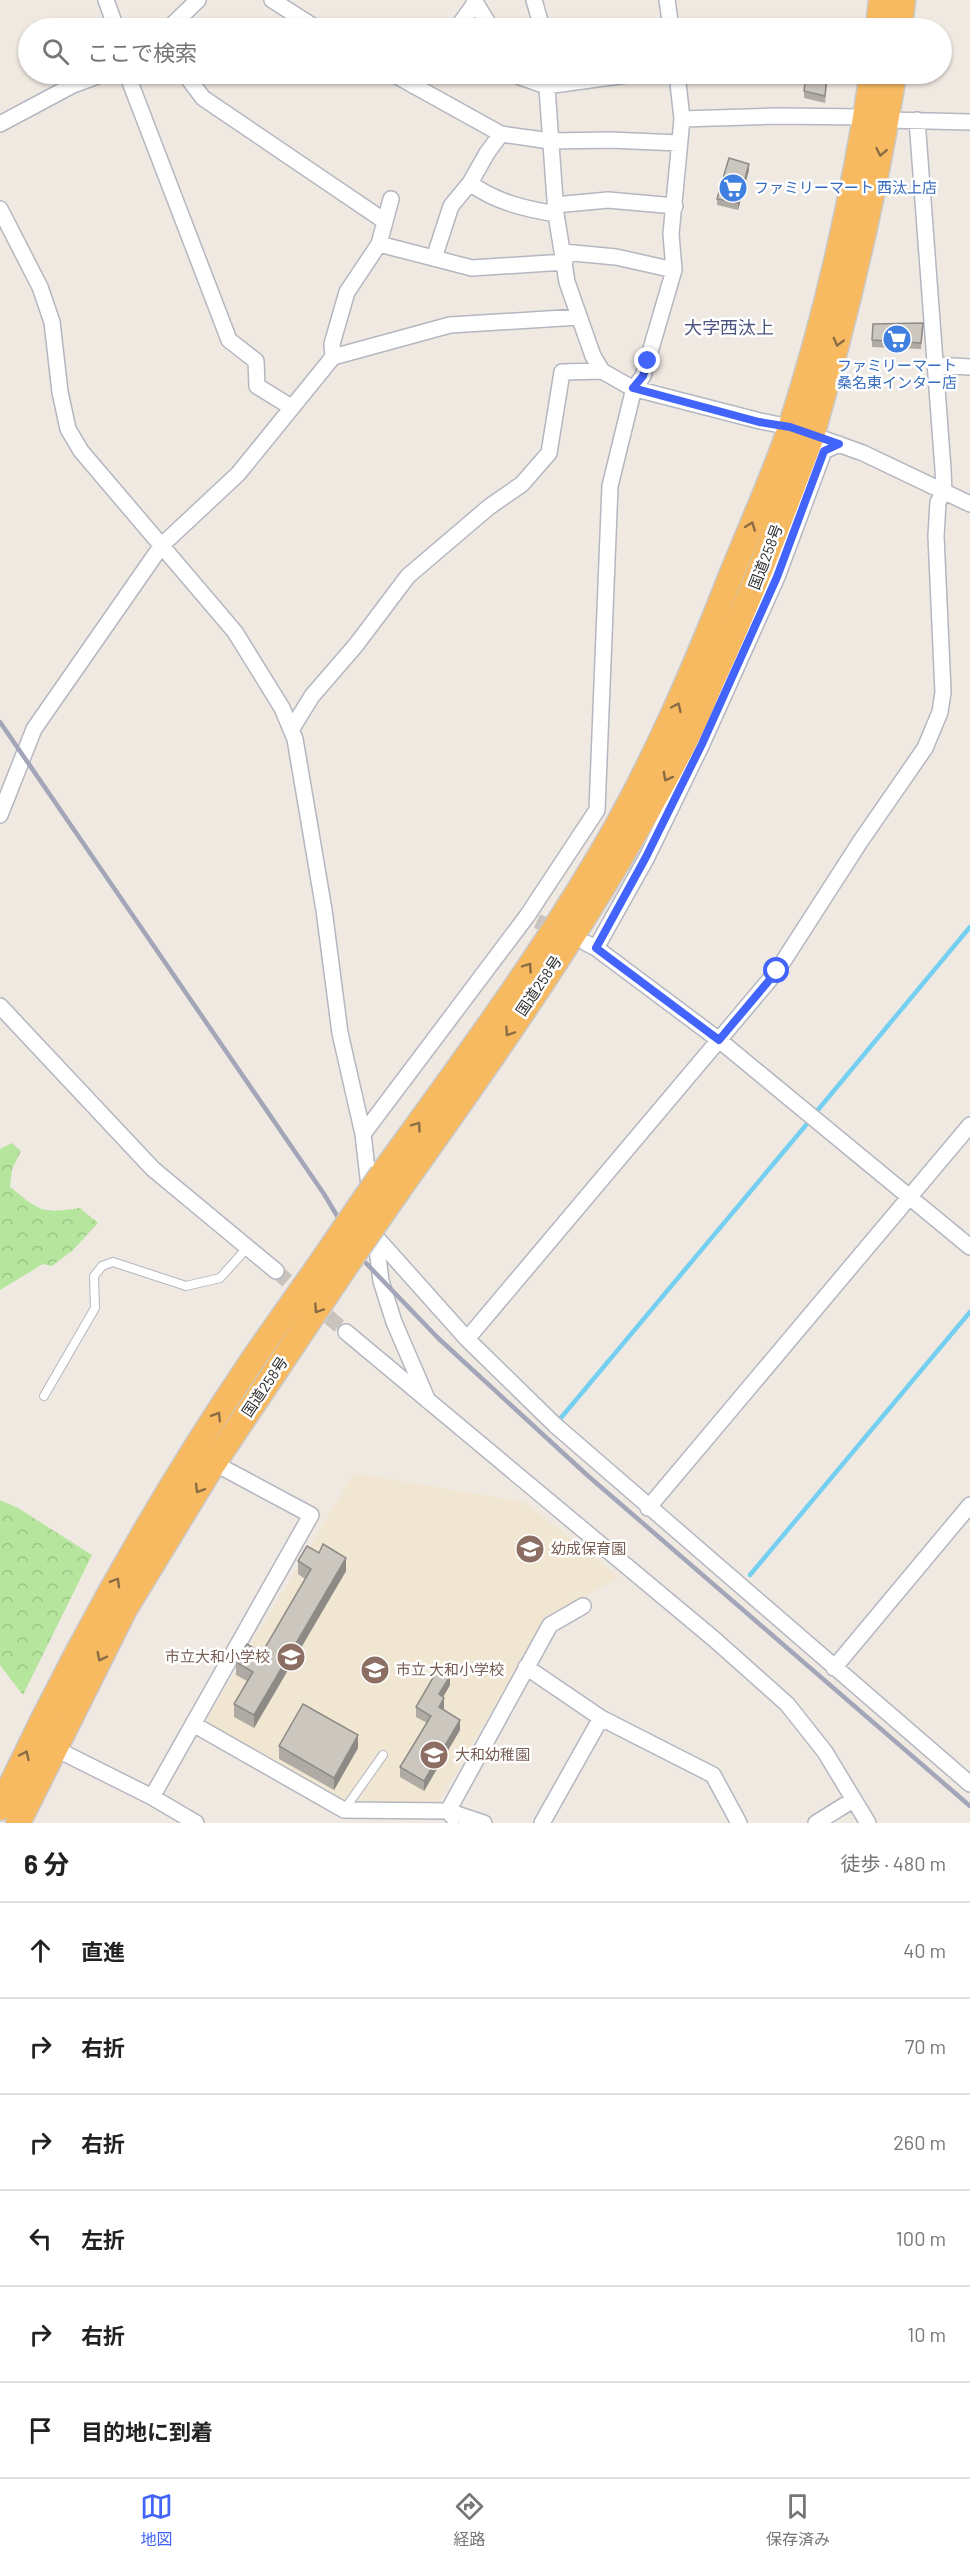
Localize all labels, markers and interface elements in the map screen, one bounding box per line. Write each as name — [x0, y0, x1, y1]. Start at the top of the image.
search box — [18, 18, 952, 84]
icon: search — [39, 35, 72, 68]
text: ここで検索 — [87, 39, 197, 65]
one-way arrow — [875, 147, 888, 157]
supermarket icon: ファミリーマート 西汰上店 — [717, 172, 749, 204]
place label: ファミリーマート 西汰上店 — [754, 178, 937, 196]
district label: 大字西汰上 — [684, 316, 774, 338]
supermarket icon: ファミリーマート 桑名東インター店 — [881, 323, 913, 355]
one-way arrow — [833, 336, 845, 347]
route end — [634, 347, 660, 373]
place label: ファミリーマート 桑名東インター店 — [837, 356, 957, 391]
street label: 国道258号 — [744, 521, 786, 592]
one-way arrow — [744, 521, 756, 532]
one-way arrow — [670, 702, 682, 713]
one-way arrow — [663, 770, 674, 781]
street label: 国道258号 — [512, 952, 565, 1019]
route start — [763, 957, 789, 983]
one-way arrow — [521, 962, 532, 973]
one-way arrow — [505, 1025, 516, 1036]
one-way arrow — [409, 1122, 420, 1133]
one-way arrow — [313, 1303, 325, 1313]
street label: 国道258号 — [238, 1353, 291, 1420]
one-way arrow — [210, 1412, 221, 1423]
one-way arrow — [194, 1483, 206, 1493]
school or university icon: 幼成保育園 — [514, 1533, 546, 1565]
place label: 幼成保育園 — [551, 1539, 626, 1557]
one-way arrow — [109, 1578, 120, 1589]
school or university icon: 市立大和小学校 — [275, 1641, 307, 1673]
place label: 市立大和小学校 — [165, 1647, 270, 1665]
one-way arrow — [96, 1651, 108, 1662]
school or university icon: 市立 大和小学校 — [359, 1654, 391, 1686]
place label: 市立 大和小学校 — [396, 1660, 504, 1678]
school or university icon: 大和幼稚園 — [418, 1739, 450, 1771]
place label: 大和幼稚園 — [455, 1745, 530, 1763]
one-way arrow — [17, 1750, 29, 1761]
text: 6 分 — [24, 1848, 69, 1879]
text: 徒歩 · 480 m — [841, 1851, 946, 1875]
icon: ahead — [24, 1934, 57, 1967]
text: 直進 — [81, 1938, 125, 1964]
text: 40 m — [903, 1938, 946, 1962]
icon: right — [24, 2030, 57, 2063]
text: 右折 — [81, 2034, 125, 2060]
text: 70 m — [905, 2034, 946, 2058]
icon: right — [24, 2126, 57, 2159]
text: 右折 — [81, 2130, 125, 2156]
text: 260 m — [893, 2130, 946, 2154]
icon: left — [24, 2222, 57, 2255]
text: 左折 — [81, 2226, 125, 2252]
text: 100 m — [896, 2226, 946, 2250]
icon: right — [24, 2318, 57, 2351]
text: 右折 — [81, 2322, 125, 2348]
text: 10 m — [907, 2322, 946, 2346]
icon: arrive — [24, 2414, 57, 2447]
text: 目的地に到着 — [81, 2418, 213, 2444]
tab: 地図 — [140, 2490, 173, 2550]
tab: 経路 — [453, 2490, 486, 2550]
tab: 保存済み — [766, 2490, 830, 2550]

